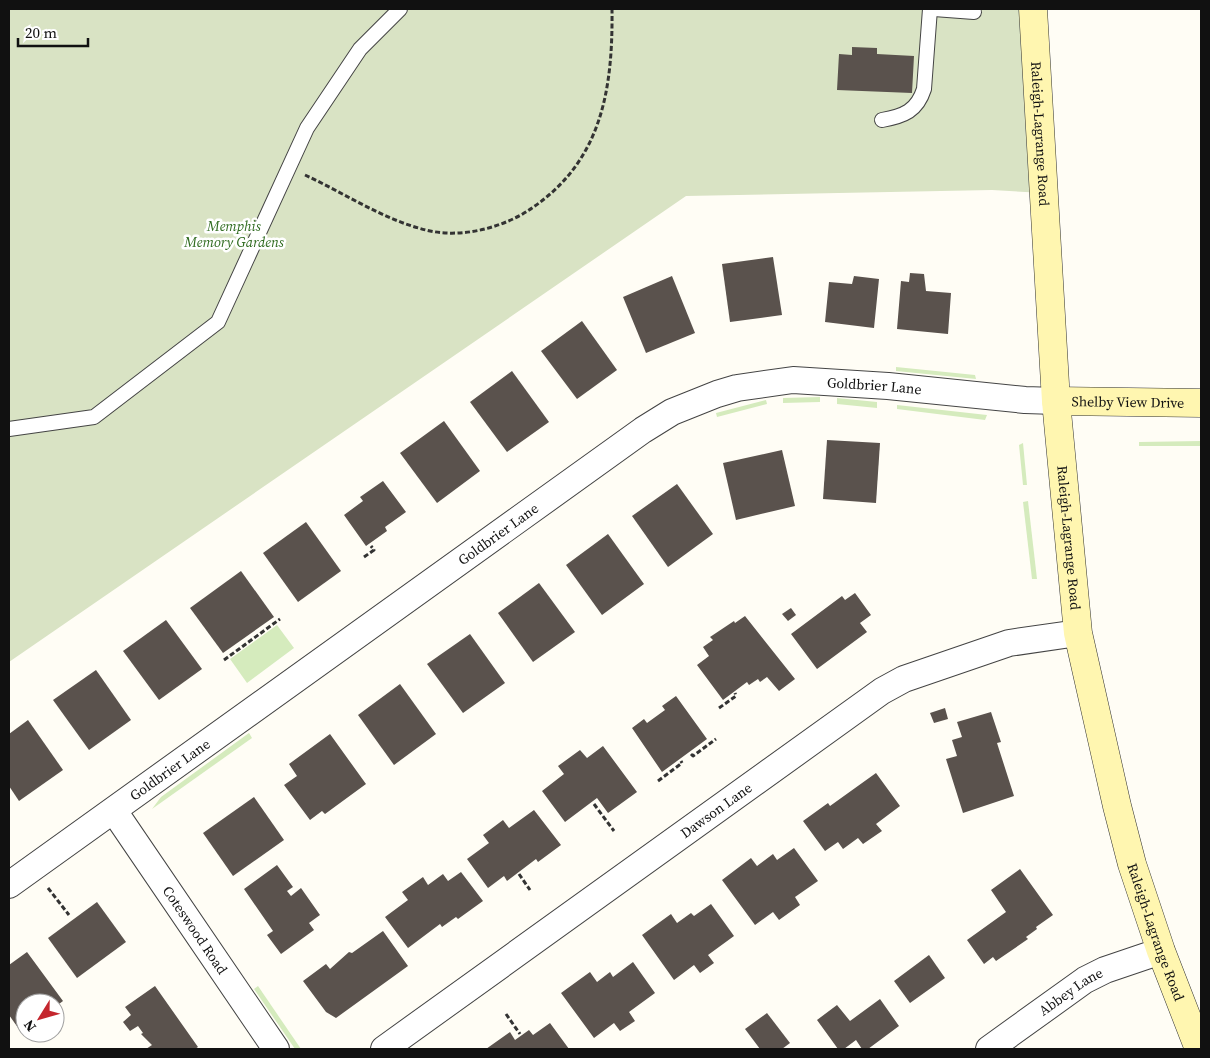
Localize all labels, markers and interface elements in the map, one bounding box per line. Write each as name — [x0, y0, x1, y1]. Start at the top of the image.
scale bar — [18, 15, 88, 47]
text: 20 m — [25, 22, 57, 43]
street label: Raleigh-Lagrange Road — [1026, 61, 1055, 207]
park label: Memphis Memory Gardens — [183, 216, 285, 252]
street label: Goldbrier Lane — [826, 372, 923, 399]
street label: Shelby View Drive — [1072, 391, 1184, 413]
street label: Raleigh-Lagrange Road — [1052, 465, 1086, 611]
street label: Goldbrier Lane — [454, 498, 542, 570]
street label: Goldbrier Lane — [126, 734, 214, 805]
street label: Dawson Lane — [676, 778, 756, 843]
street label: Raleigh-Lagrange Road — [1122, 860, 1189, 1004]
street label: Coteswood Road — [158, 882, 232, 978]
street label: Abbey Lane — [1034, 963, 1106, 1020]
north arrow — [15, 993, 65, 1043]
text: N — [19, 1016, 41, 1036]

